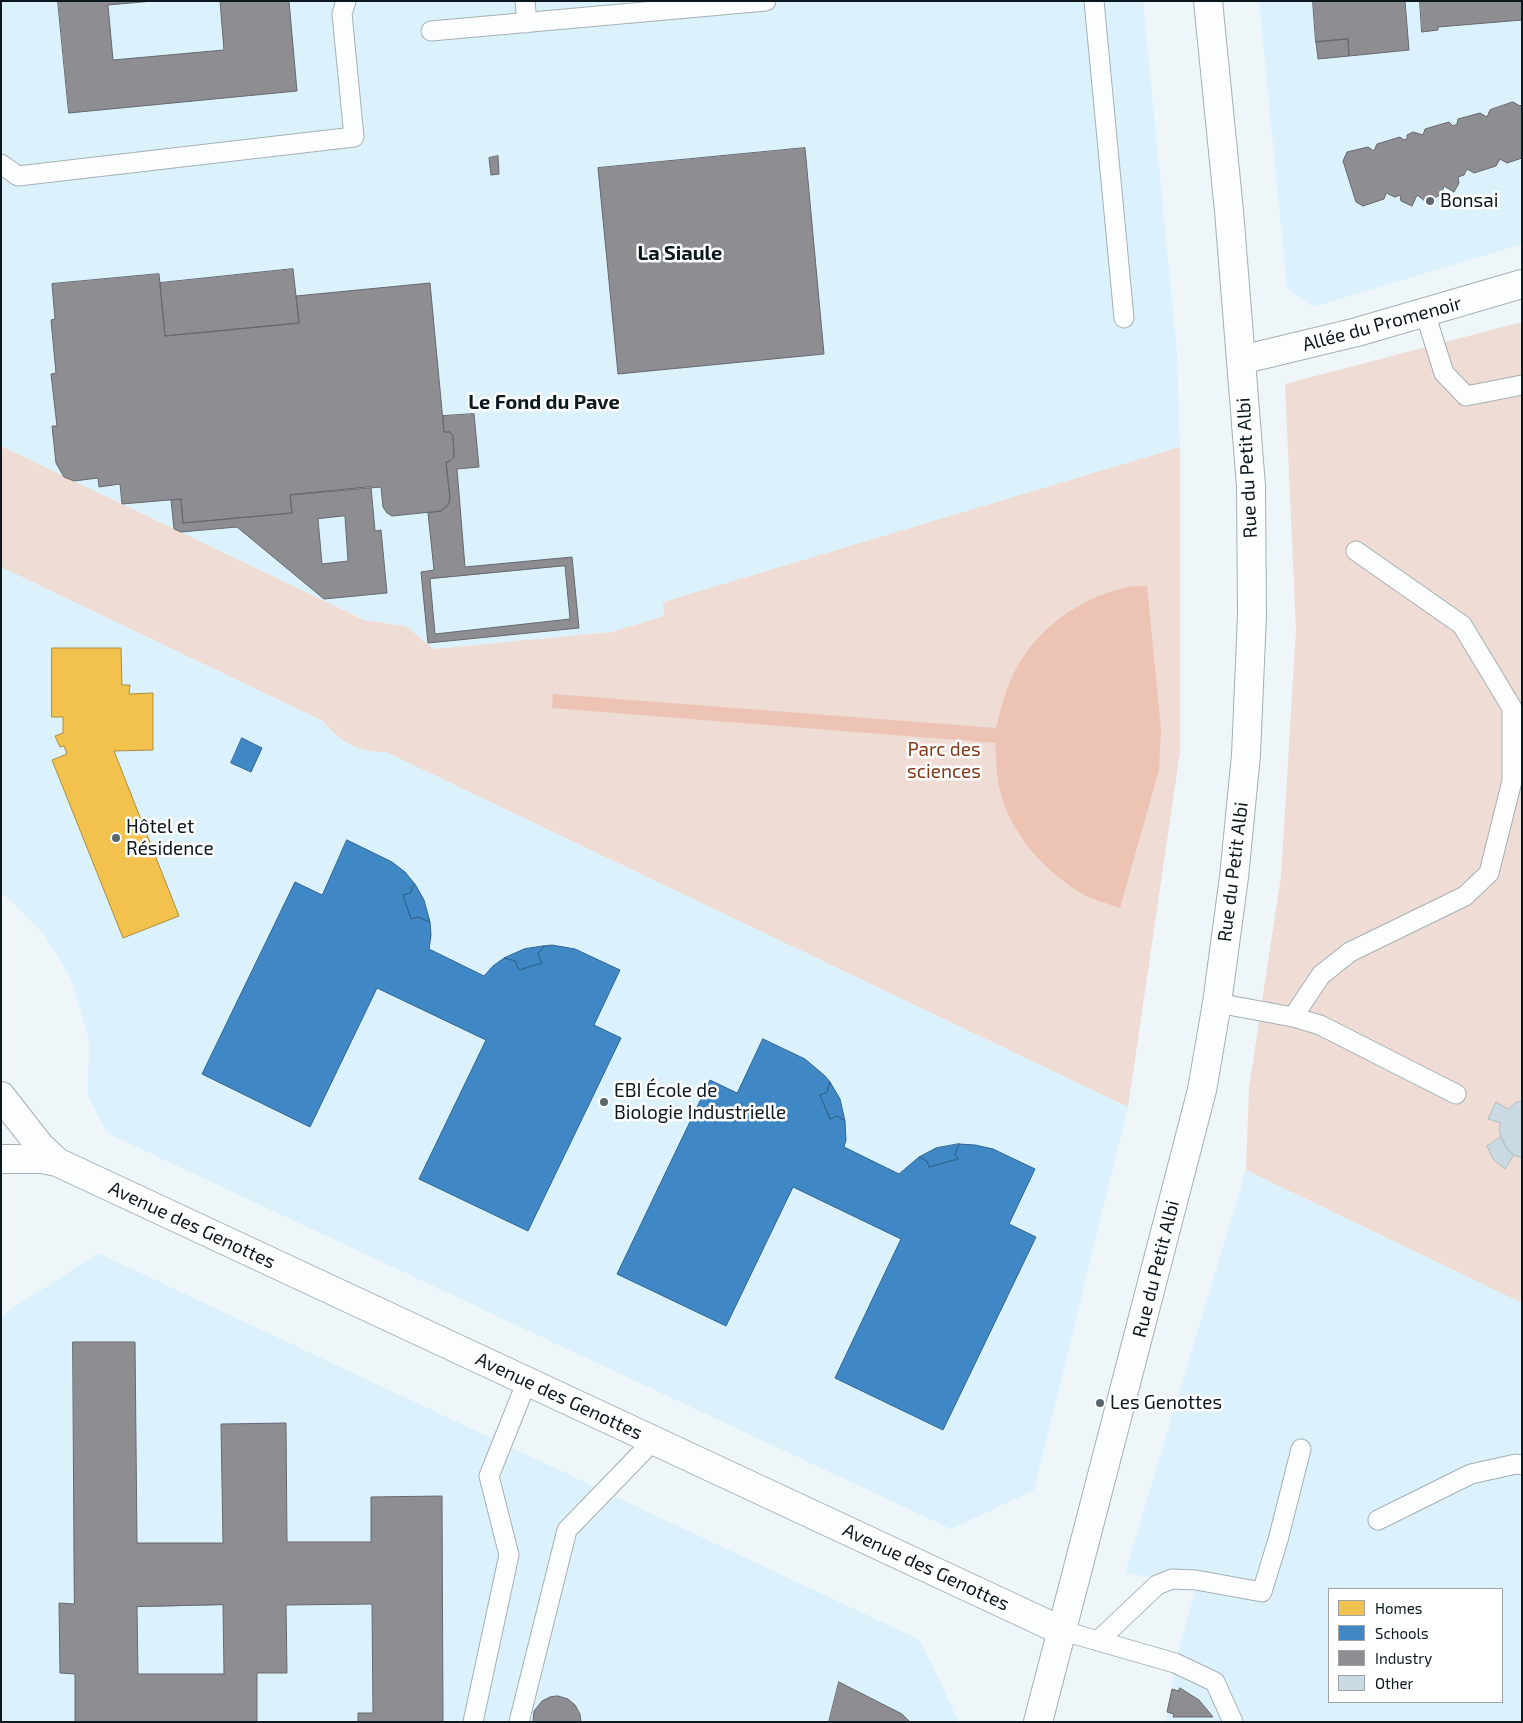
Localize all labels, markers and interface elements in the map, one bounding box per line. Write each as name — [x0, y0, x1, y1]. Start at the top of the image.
place label: Bonsai — [1440, 190, 1498, 212]
marker: Bonsai — [1424, 195, 1436, 207]
district label: La Siaule — [638, 241, 722, 265]
street label: Allée du Promenoir — [1300, 292, 1464, 356]
district label: Le Fond du Pave — [468, 390, 620, 414]
street label: Rue du Petit Albi — [1232, 397, 1262, 539]
park label: Parc des sciences — [907, 739, 981, 783]
street label: Rue du Petit Albi — [1213, 801, 1253, 943]
place label: Hôtel et Résidence — [126, 816, 214, 860]
marker: Hôtel et Résidence — [110, 832, 122, 844]
place label: EBI École de Biologie Industrielle — [614, 1080, 786, 1124]
marker: EBI École de Biologie Industrielle — [598, 1096, 610, 1108]
street label: Avenue des Genottes — [105, 1176, 279, 1274]
street label: Rue du Petit Albi — [1128, 1198, 1184, 1340]
street label: Avenue des Genottes — [472, 1347, 646, 1445]
place label: Les Genottes — [1110, 1392, 1222, 1414]
marker: Les Genottes — [1094, 1397, 1106, 1409]
street label: Avenue des Genottes — [839, 1518, 1013, 1616]
legend — [1328, 1588, 1503, 1703]
text: Homes — [1375, 1599, 1422, 1617]
text: Schools — [1375, 1624, 1429, 1642]
text: Industry — [1375, 1649, 1432, 1667]
text: Other — [1375, 1674, 1414, 1692]

